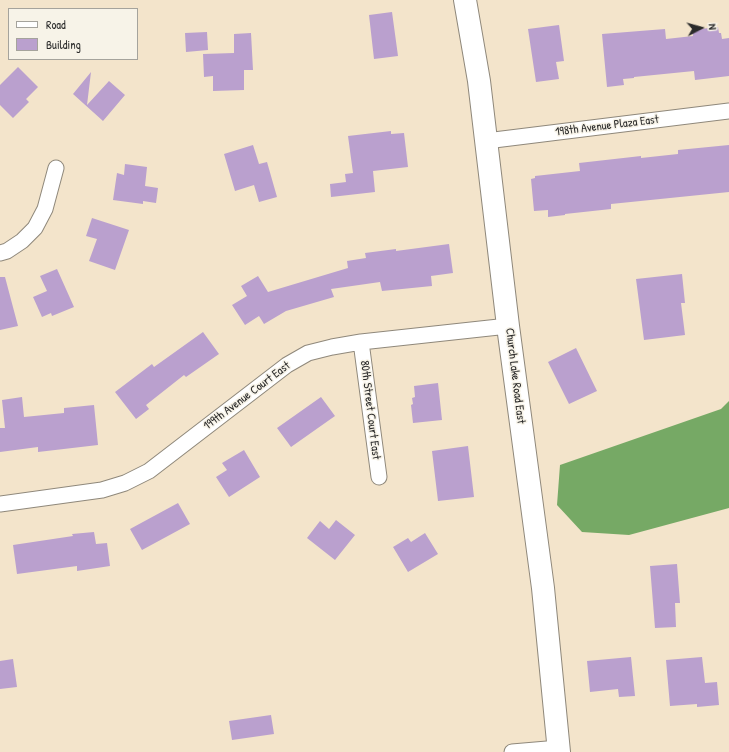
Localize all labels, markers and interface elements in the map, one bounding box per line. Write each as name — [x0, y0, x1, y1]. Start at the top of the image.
legend — [8, 8, 138, 60]
north arrow — [681, 8, 721, 48]
text: Road — [46, 16, 66, 33]
text: N — [706, 23, 720, 30]
text: Building — [46, 36, 81, 53]
street label: 198th Avenue Plaza East — [554, 113, 660, 139]
street label: Church Lake Road East — [502, 327, 528, 425]
street label: 199th Avenue Court East — [201, 359, 293, 433]
street label: 80th Street Court East — [357, 360, 383, 460]

